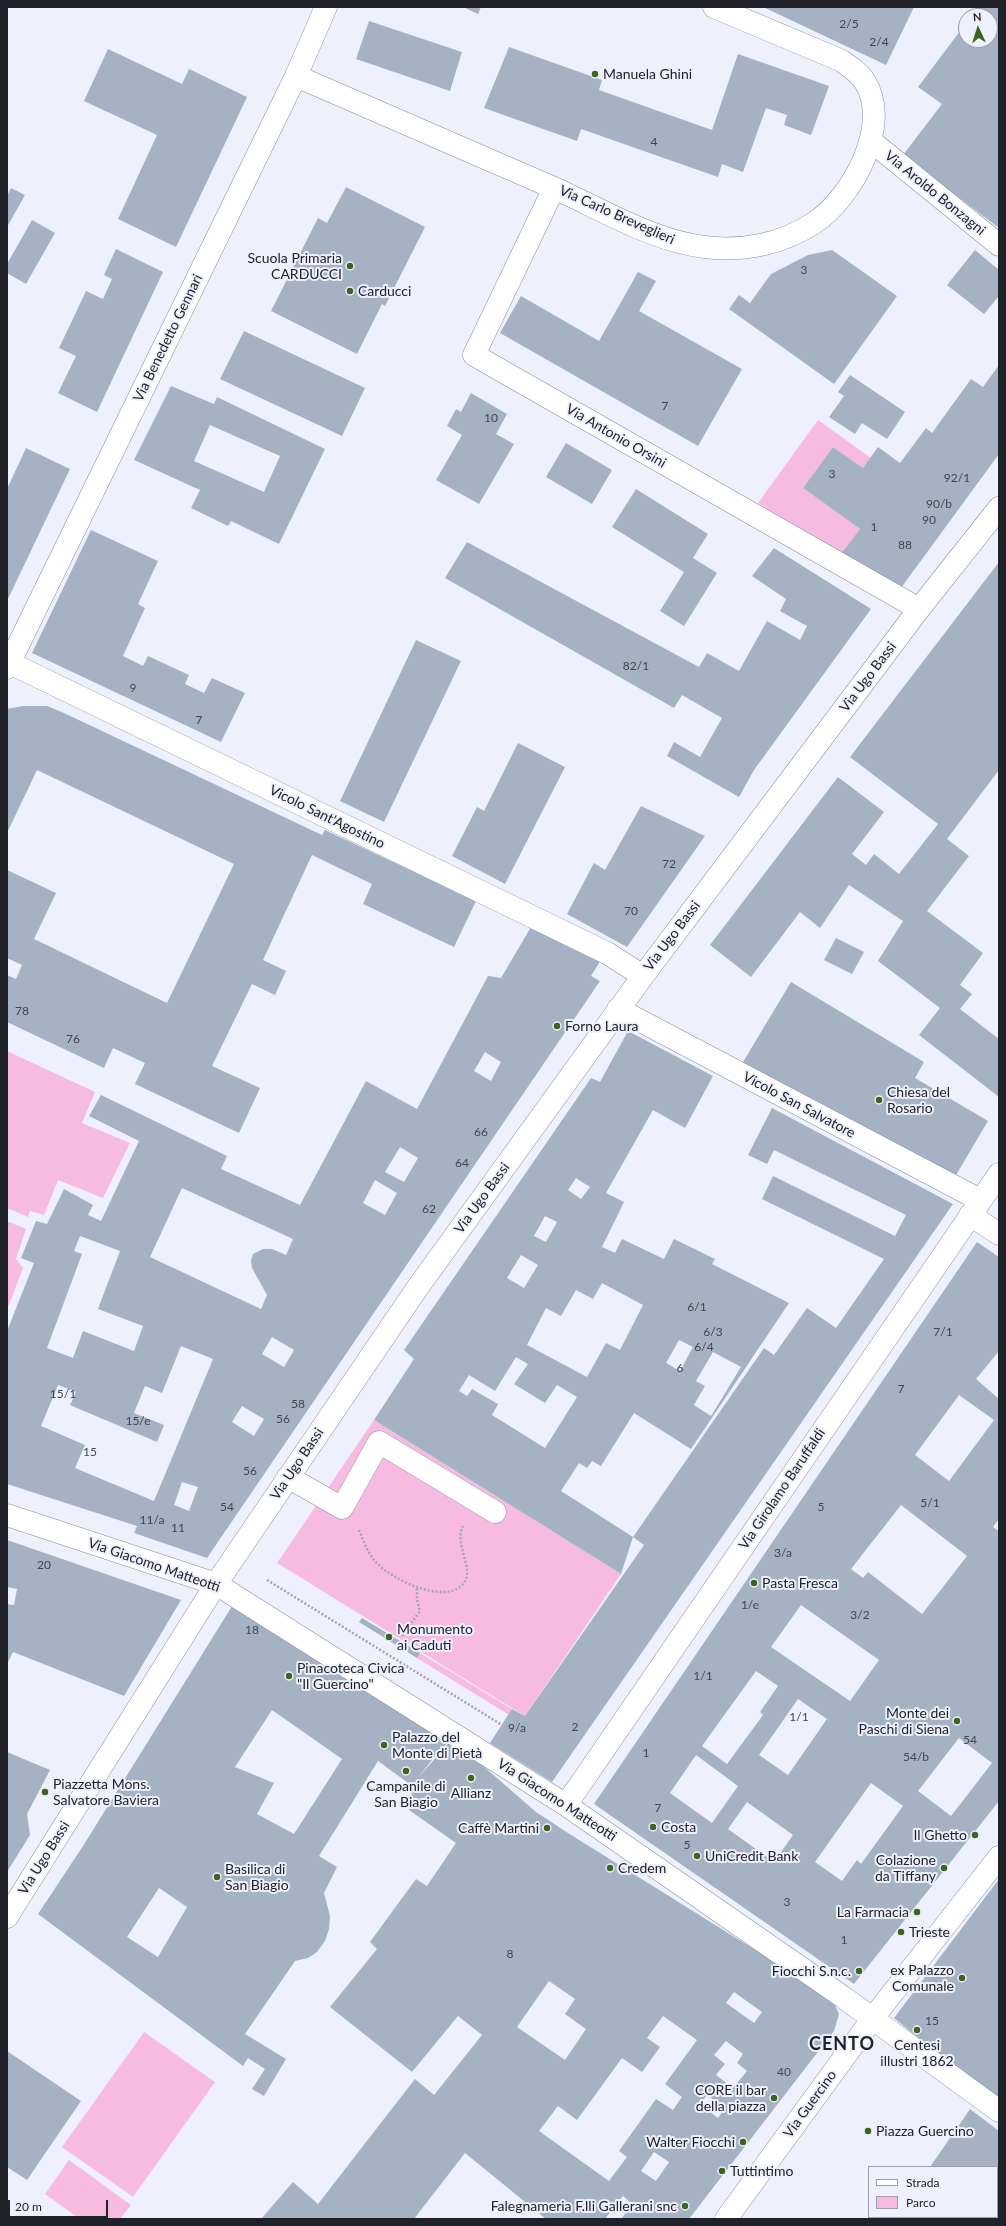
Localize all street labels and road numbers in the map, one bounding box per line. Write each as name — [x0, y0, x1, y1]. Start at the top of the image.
street label: Via Aroldo Bonzagni — [881, 147, 989, 239]
street label: Via Carlo Breveglieri — [557, 182, 677, 248]
street label: Via Benedetto Gennari — [130, 272, 206, 404]
street label: Via Antonio Orsini — [563, 401, 669, 471]
street label: Via Ugo Bassi — [836, 639, 900, 715]
street label: Vicolo Sant'Agostino — [266, 782, 388, 852]
street label: Via Ugo Bassi — [640, 898, 704, 974]
street label: Vicolo San Salvatore — [740, 1068, 858, 1142]
street label: Via Ugo Bassi — [451, 1159, 513, 1237]
street label: Via Ugo Bassi — [267, 1425, 327, 1503]
street label: Via Girolamo Baruffaldi — [735, 1425, 829, 1553]
street label: Via Giacomo Matteotti — [86, 1534, 222, 1596]
street label: Via Giacomo Matteotti — [494, 1755, 620, 1845]
street label: Via Ugo Bassi — [15, 1818, 73, 1898]
street label: Via Guercino — [780, 2067, 840, 2141]

